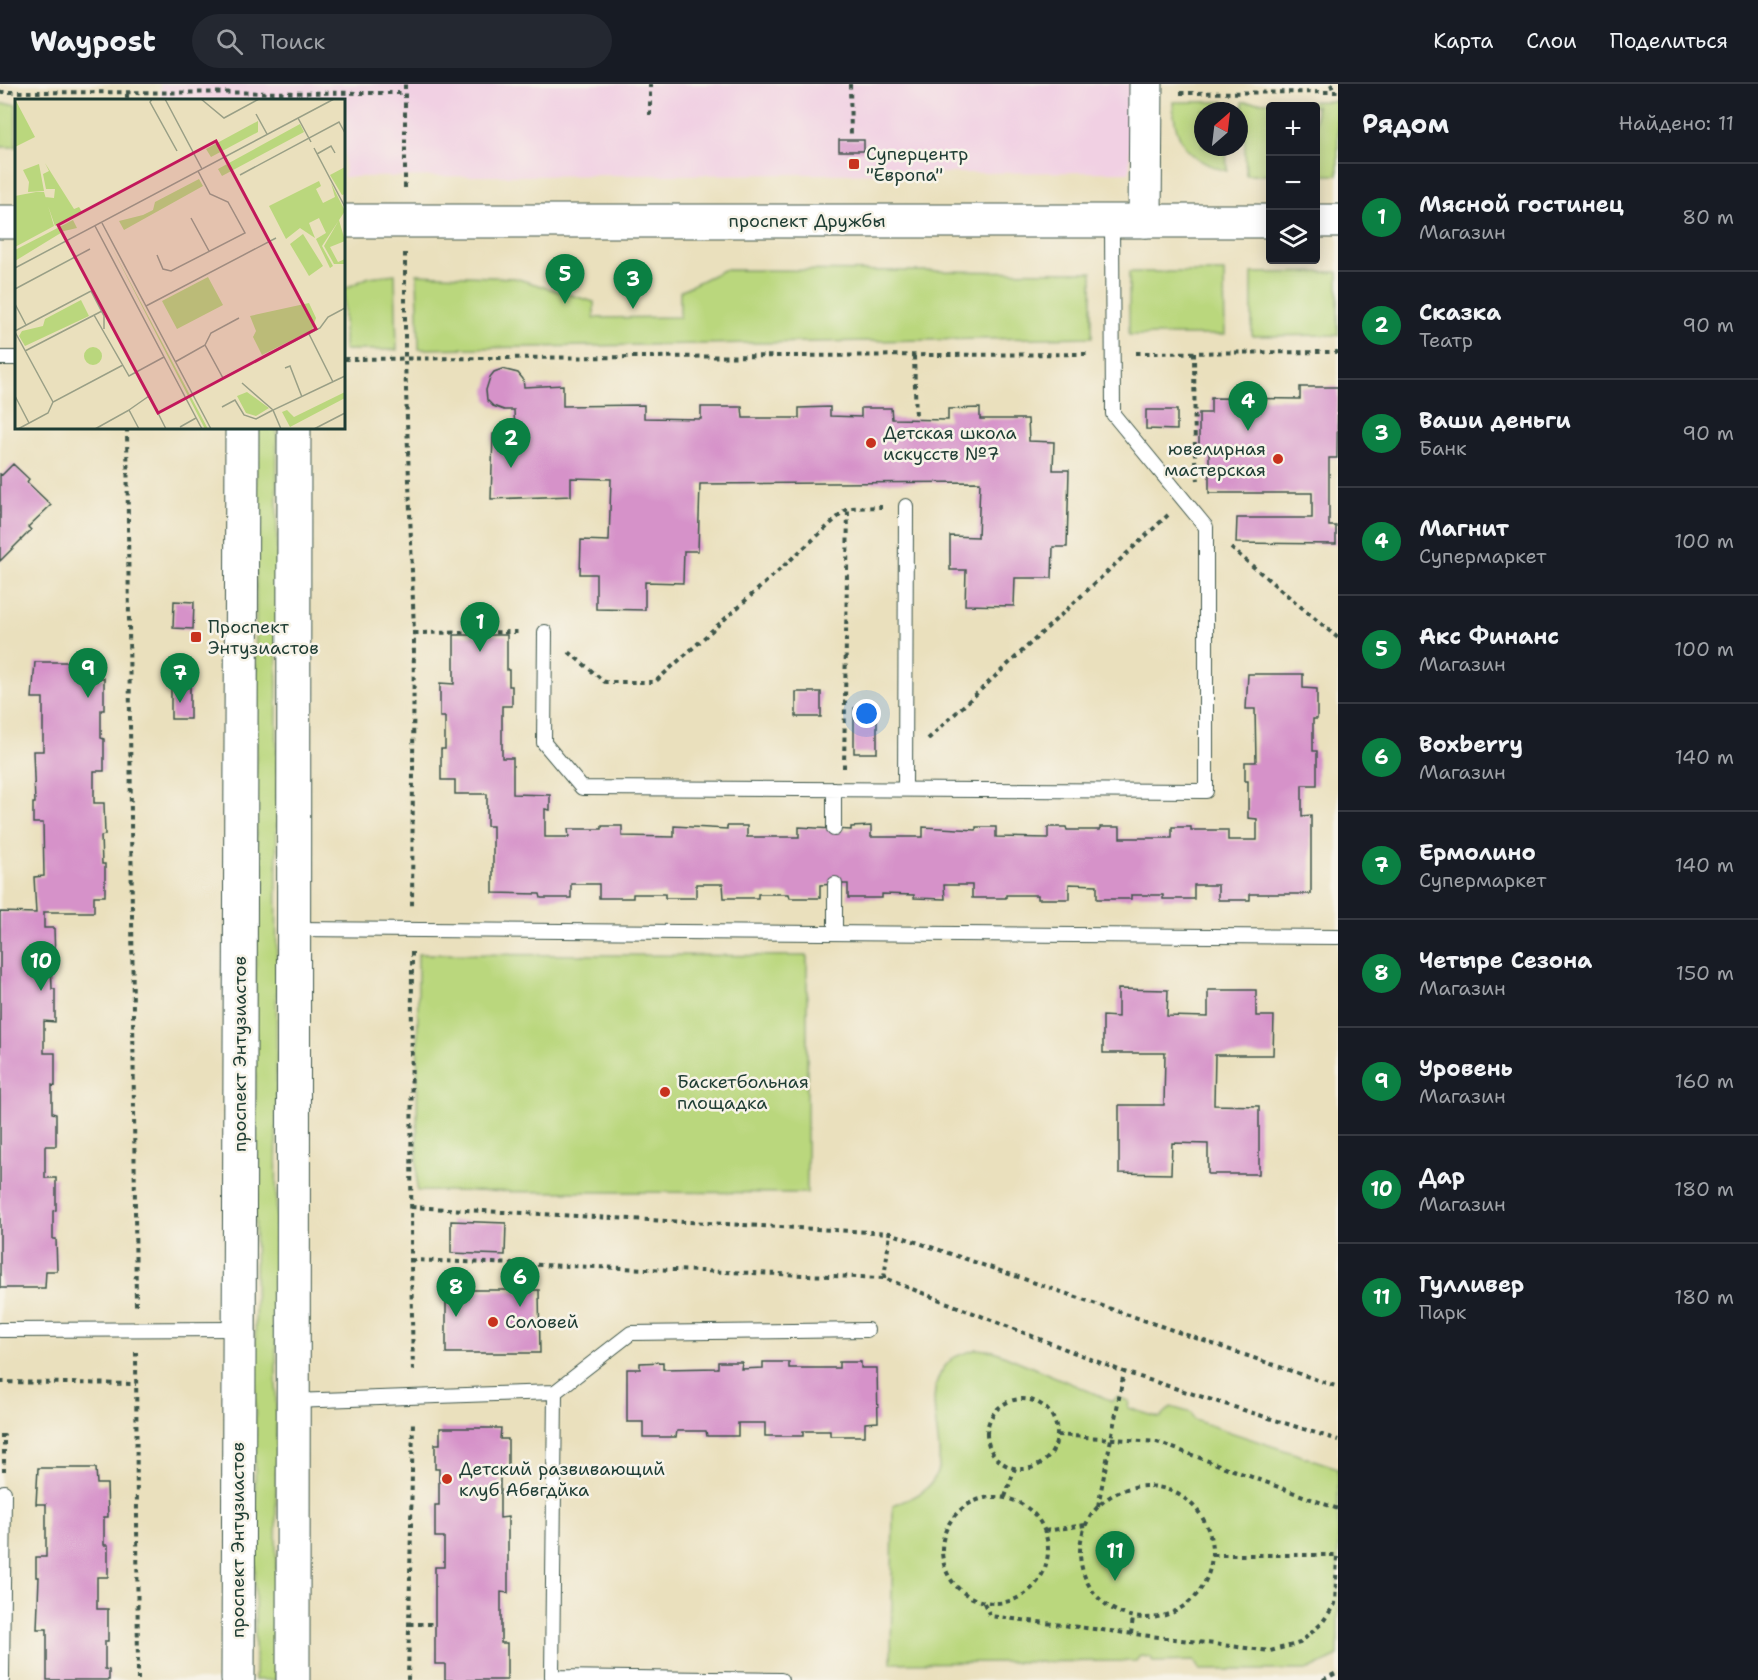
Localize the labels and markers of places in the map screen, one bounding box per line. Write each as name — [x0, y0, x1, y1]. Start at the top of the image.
place label: Суперцентр "Европа" — [866, 142, 968, 187]
marker: Суперцентр "Европа" — [847, 157, 861, 171]
pin: 5 — [546, 254, 584, 304]
pin: 3 — [614, 260, 652, 309]
pin: 4 — [1228, 382, 1268, 431]
pin: 2 — [492, 418, 530, 468]
place label: Детская школа искусств №7 — [883, 421, 1017, 466]
marker: Детская школа искусств №7 — [864, 436, 878, 450]
place label: ювелирная мастерская — [1164, 437, 1266, 482]
marker: ювелирная мастерская — [1271, 452, 1285, 466]
pin: 1 — [460, 602, 500, 652]
place label: Проспект Энтузиастов — [208, 615, 319, 660]
marker: Проспект Энтузиастов — [189, 630, 203, 644]
pin: 9 — [68, 648, 107, 698]
pin: 7 — [160, 654, 200, 703]
pin: 10 — [22, 942, 60, 991]
place label: Баскетбольная площадка — [677, 1070, 809, 1115]
marker: Баскетбольная площадка — [658, 1085, 672, 1099]
pin: 6 — [500, 1258, 540, 1307]
pin: 8 — [436, 1268, 476, 1317]
place label: Соловей — [505, 1310, 579, 1334]
marker: Соловей — [486, 1315, 500, 1329]
place label: Детский развивающий клуб Абвгдйка — [459, 1457, 665, 1502]
marker: Детский развивающий клуб Абвгдйка — [440, 1472, 454, 1486]
pin: 11 — [1096, 1532, 1134, 1581]

